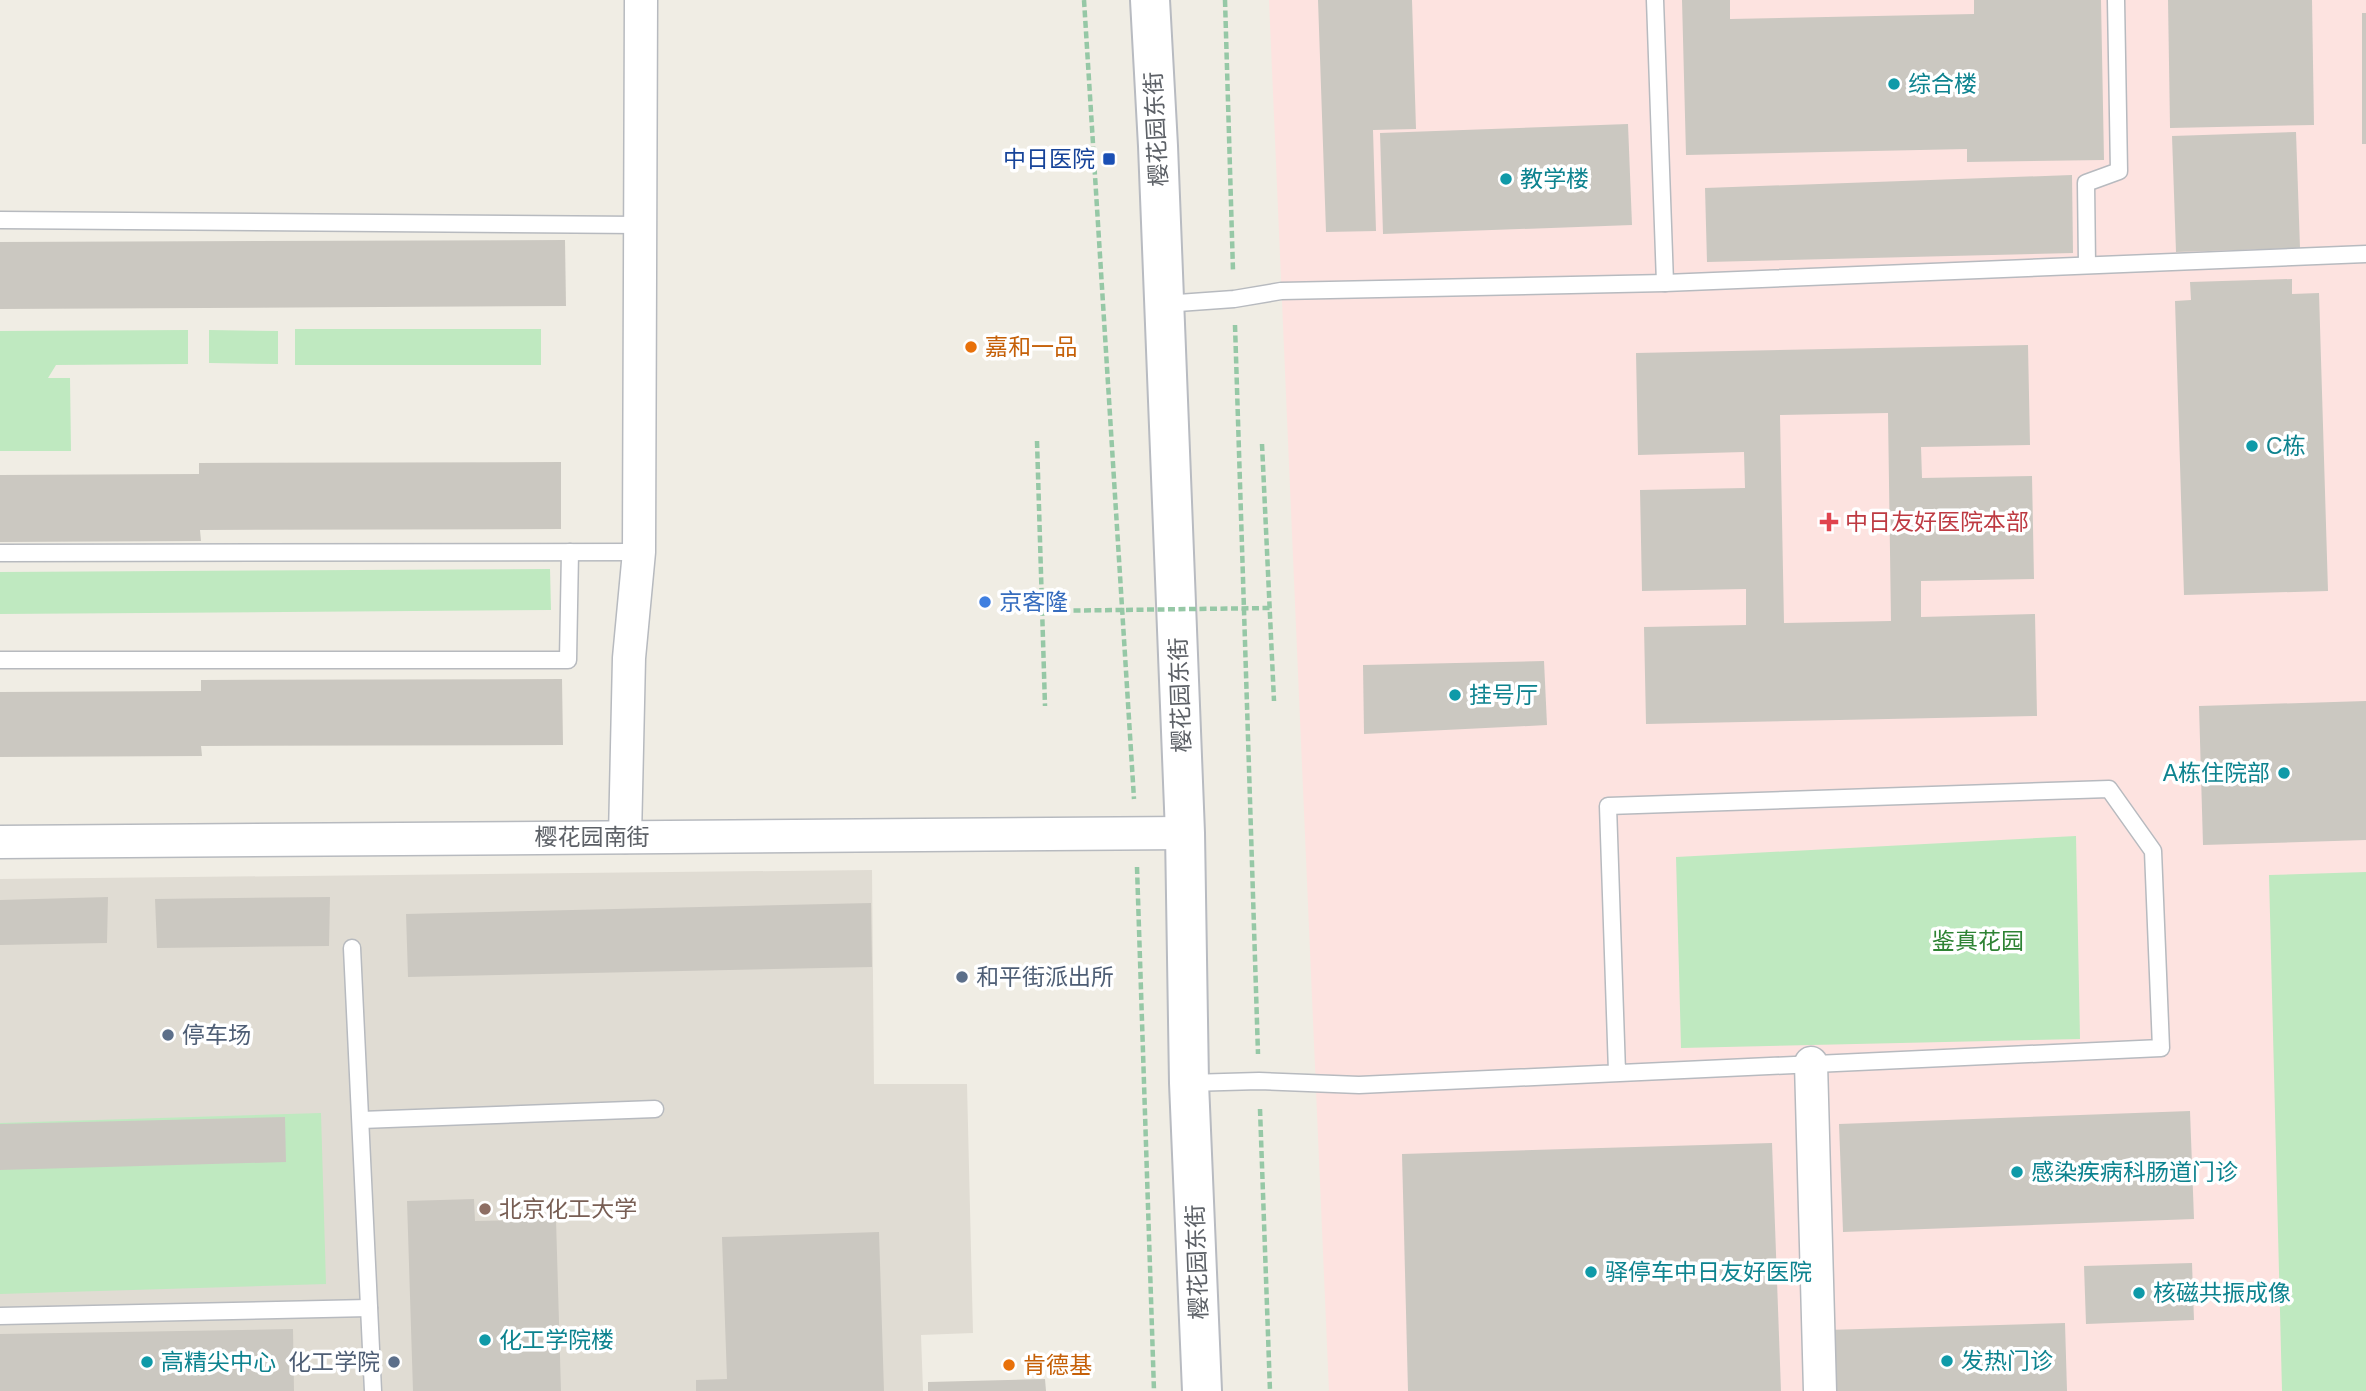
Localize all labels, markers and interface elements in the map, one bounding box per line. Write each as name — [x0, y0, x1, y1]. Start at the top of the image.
street label: 樱花园东街 — [1140, 71, 1172, 187]
place label: 综合楼 — [1908, 71, 1977, 97]
marker: 综合楼 — [1886, 76, 1902, 92]
place label: 中日医院 — [1003, 146, 1095, 172]
marker: 中日医院 — [1101, 151, 1117, 167]
place label: 教学楼 — [1520, 166, 1589, 192]
marker: 教学楼 — [1498, 171, 1514, 187]
place label: 嘉和一品 — [985, 334, 1077, 360]
marker: 嘉和一品 — [963, 339, 979, 355]
place label: C栋 — [2266, 433, 2306, 459]
marker: C栋 — [2244, 438, 2260, 454]
place label: 中日友好医院本部 — [1845, 509, 2029, 535]
marker: 中日友好医院本部 — [1819, 512, 1839, 532]
place label: 京客隆 — [999, 589, 1068, 615]
marker: 京客隆 — [977, 594, 993, 610]
street label: 樱花园东街 — [1165, 637, 1195, 753]
place label: 挂号厅 — [1469, 682, 1538, 708]
marker: 挂号厅 — [1447, 687, 1463, 703]
place label: A栋住院部 — [2163, 760, 2270, 786]
marker: A栋住院部 — [2276, 765, 2292, 781]
street label: 樱花园南街 — [535, 824, 650, 850]
park label: 鉴真花园 — [1932, 928, 2024, 954]
place label: 和平街派出所 — [976, 964, 1114, 990]
marker: 和平街派出所 — [954, 969, 970, 985]
place label: 停车场 — [182, 1022, 251, 1048]
marker: 停车场 — [160, 1027, 176, 1043]
place label: 感染疾病科肠道门诊 — [2031, 1159, 2238, 1185]
marker: 感染疾病科肠道门诊 — [2009, 1164, 2025, 1180]
place label: 北京化工大学 — [499, 1196, 637, 1222]
marker: 北京化工大学 — [477, 1201, 493, 1217]
street label: 樱花园东街 — [1182, 1204, 1212, 1320]
place label: 驿停车中日友好医院 — [1605, 1259, 1812, 1285]
marker: 驿停车中日友好医院 — [1583, 1264, 1599, 1280]
place label: 核磁共振成像 — [2153, 1280, 2291, 1306]
marker: 核磁共振成像 — [2131, 1285, 2147, 1301]
place label: 化工学院楼 — [499, 1327, 614, 1353]
marker: 化工学院楼 — [477, 1332, 493, 1348]
place label: 发热门诊 — [1961, 1348, 2053, 1374]
place label: 高精尖中心 — [161, 1349, 276, 1375]
place label: 化工学院 — [288, 1349, 380, 1375]
place label: 肯德基 — [1023, 1352, 1092, 1378]
marker: 发热门诊 — [1939, 1353, 1955, 1369]
marker: 高精尖中心 — [139, 1354, 155, 1370]
marker: 化工学院 — [386, 1354, 402, 1370]
marker: 肯德基 — [1001, 1357, 1017, 1373]

